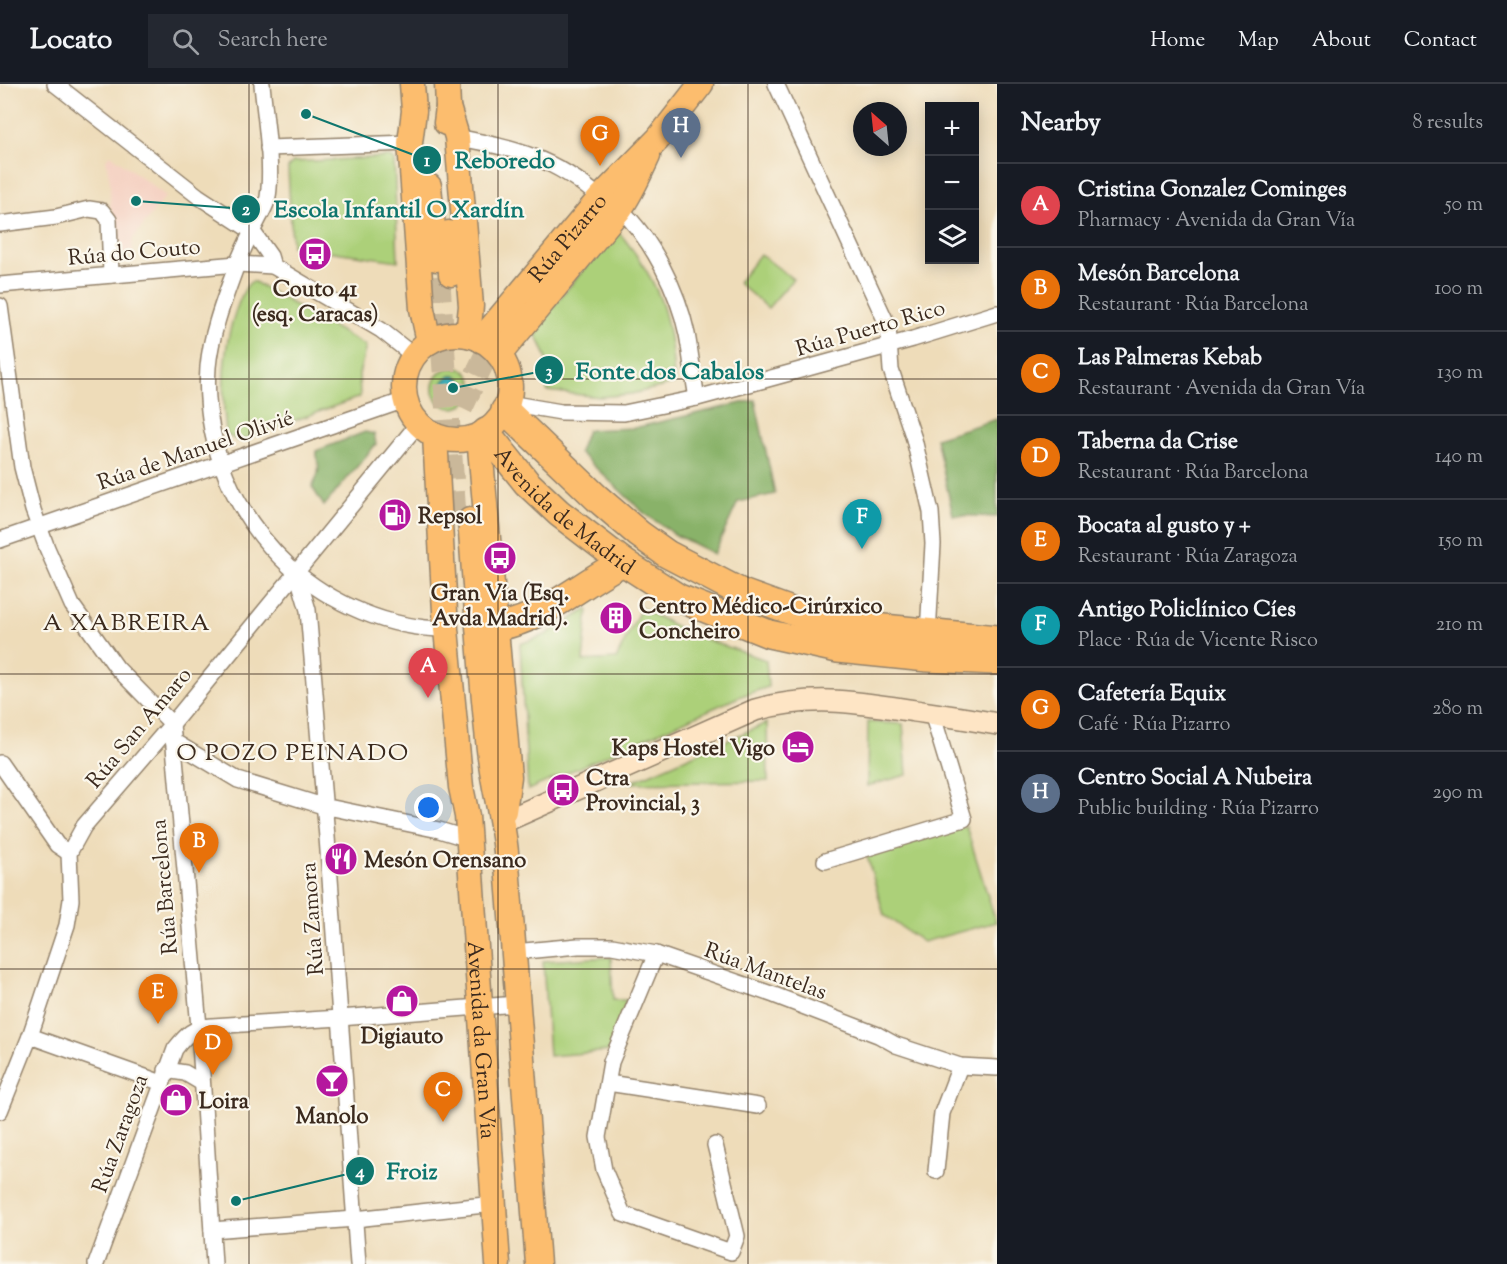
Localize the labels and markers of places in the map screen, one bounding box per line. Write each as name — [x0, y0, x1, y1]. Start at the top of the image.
pin: H — [662, 109, 700, 158]
pin: G — [580, 116, 620, 166]
callout: Reboredo — [412, 139, 567, 181]
callout: Escola Infantil O Xardín — [231, 188, 536, 230]
bus stop icon: Couto 41 (esq. Caracas) — [297, 236, 333, 272]
place label: Couto 41 (esq. Caracas) — [252, 275, 378, 332]
callout: Fonte dos Cabalos — [534, 349, 776, 391]
fuel station icon: Repsol — [377, 497, 413, 533]
pin: F — [842, 500, 882, 549]
place label: Repsol — [418, 502, 483, 534]
bus stop icon: Gran Vía (Esq. Avda Madrid). — [482, 540, 518, 576]
place label: Gran Vía (Esq. Avda Madrid). — [431, 579, 569, 636]
place label: Centro Médico-Cirúrxico Concheiro — [639, 592, 883, 649]
building icon: Centro Médico-Cirúrxico Concheiro — [598, 600, 634, 636]
pin: A — [408, 648, 448, 698]
hotel icon: Kaps Hostel Vigo — [780, 729, 816, 765]
place label: Kaps Hostel Vigo — [612, 734, 775, 766]
place label: Ctra Provincial, 3 — [586, 764, 700, 821]
bus stop icon: Ctra Provincial, 3 — [545, 772, 581, 808]
pin: B — [180, 824, 218, 873]
restaurant icon: Mesón Orensano — [323, 841, 359, 877]
place label: Mesón Orensano — [364, 846, 526, 878]
pin: E — [138, 974, 178, 1024]
shop icon: Digiauto — [384, 983, 420, 1019]
place label: Digiauto — [361, 1022, 443, 1054]
pin: D — [194, 1026, 232, 1075]
bar icon: Manolo — [314, 1063, 350, 1099]
pin: C — [424, 1072, 462, 1122]
shop icon: Loira — [158, 1082, 194, 1118]
place label: Loira — [199, 1087, 250, 1119]
place label: Manolo — [295, 1102, 369, 1134]
callout: Froiz — [345, 1150, 450, 1192]

